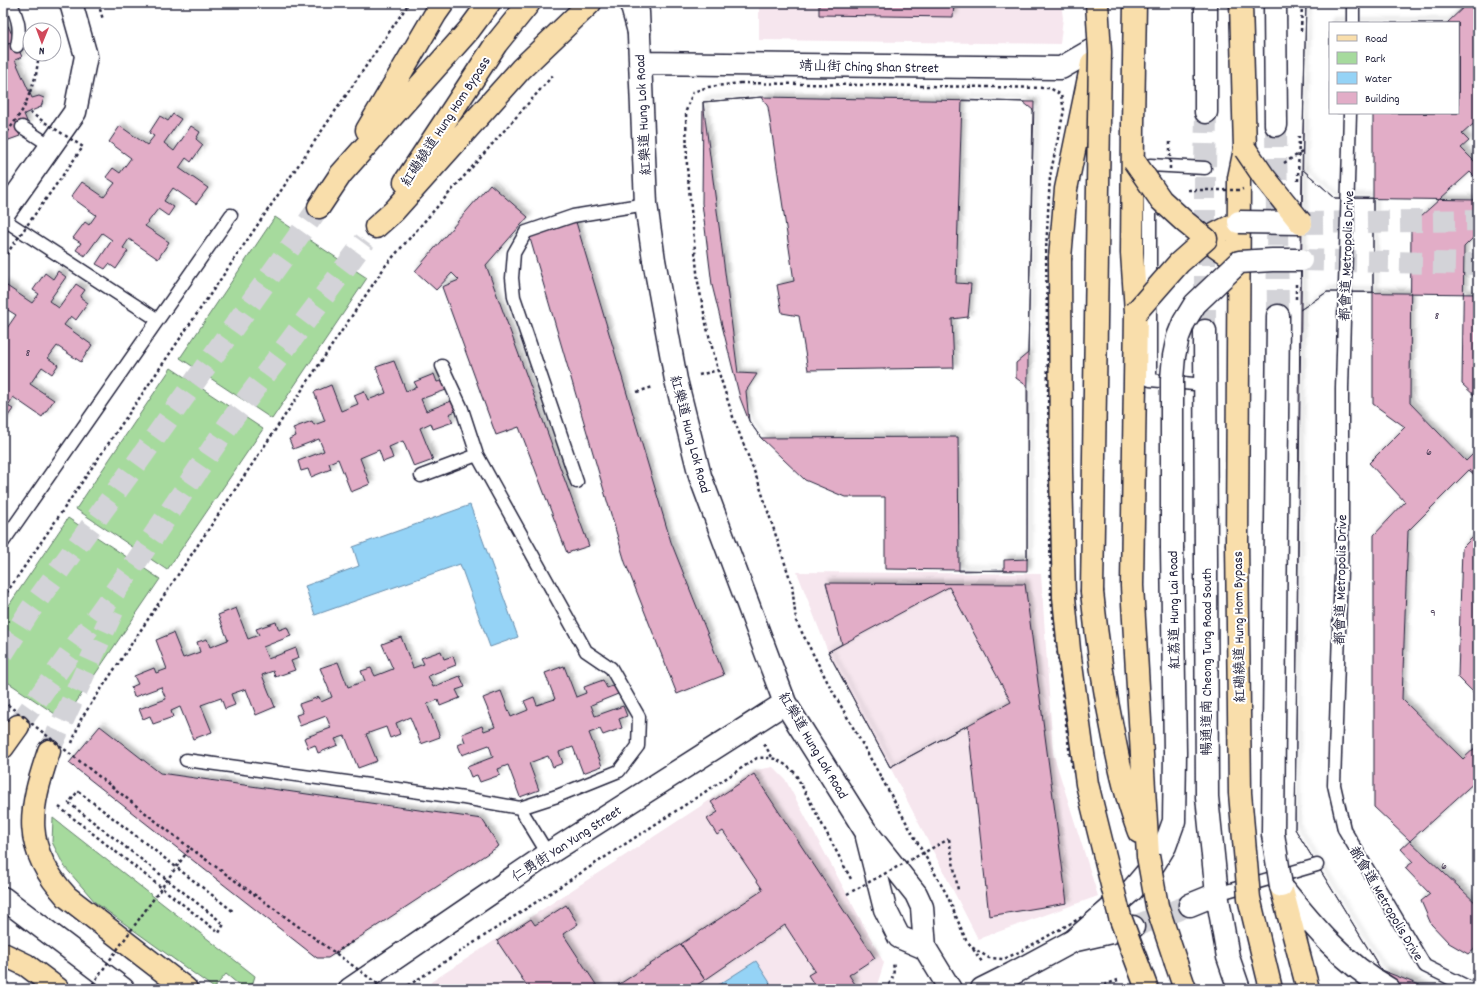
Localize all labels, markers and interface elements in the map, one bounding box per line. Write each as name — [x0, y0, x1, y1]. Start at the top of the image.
north arrow — [22, 22, 62, 62]
legend — [1329, 22, 1459, 114]
text: Road — [1365, 31, 1387, 48]
text: N — [38, 42, 45, 58]
text: Park — [1365, 51, 1386, 68]
street label: 紅磡繞道 Hung Hom Bypass — [397, 53, 496, 191]
street label: 紅樂道 Hung Lok Road — [631, 54, 657, 176]
street label: 靖山街 Ching Shan Street — [799, 57, 939, 79]
text: Water — [1365, 71, 1392, 88]
text: Building — [1365, 91, 1400, 108]
street label: 都會道 Metropolis Drive — [1336, 190, 1360, 322]
house number: 8 — [1435, 308, 1440, 325]
house number: 8 — [26, 345, 31, 362]
street label: 紅樂道 Hung Lok Road — [664, 373, 714, 496]
house number: 6 — [1426, 444, 1432, 461]
street label: 都會道 Metropolis Drive — [1331, 514, 1353, 646]
street label: 紅荔道 Hung Lai Road — [1164, 551, 1186, 669]
street label: 紅磡繞道 Hung Hom Bypass — [1229, 551, 1251, 703]
street label: 暢通道南 Cheong Tung Road South — [1198, 568, 1218, 756]
house number: 9 — [1430, 605, 1436, 622]
street label: 紅樂道 Hung Lok Road — [772, 689, 852, 803]
street label: 仁勇街 Yan Yung Street — [508, 802, 626, 888]
street label: 都會道 Metropolis Drive — [1343, 843, 1428, 965]
house number: 6 — [1441, 858, 1447, 875]

